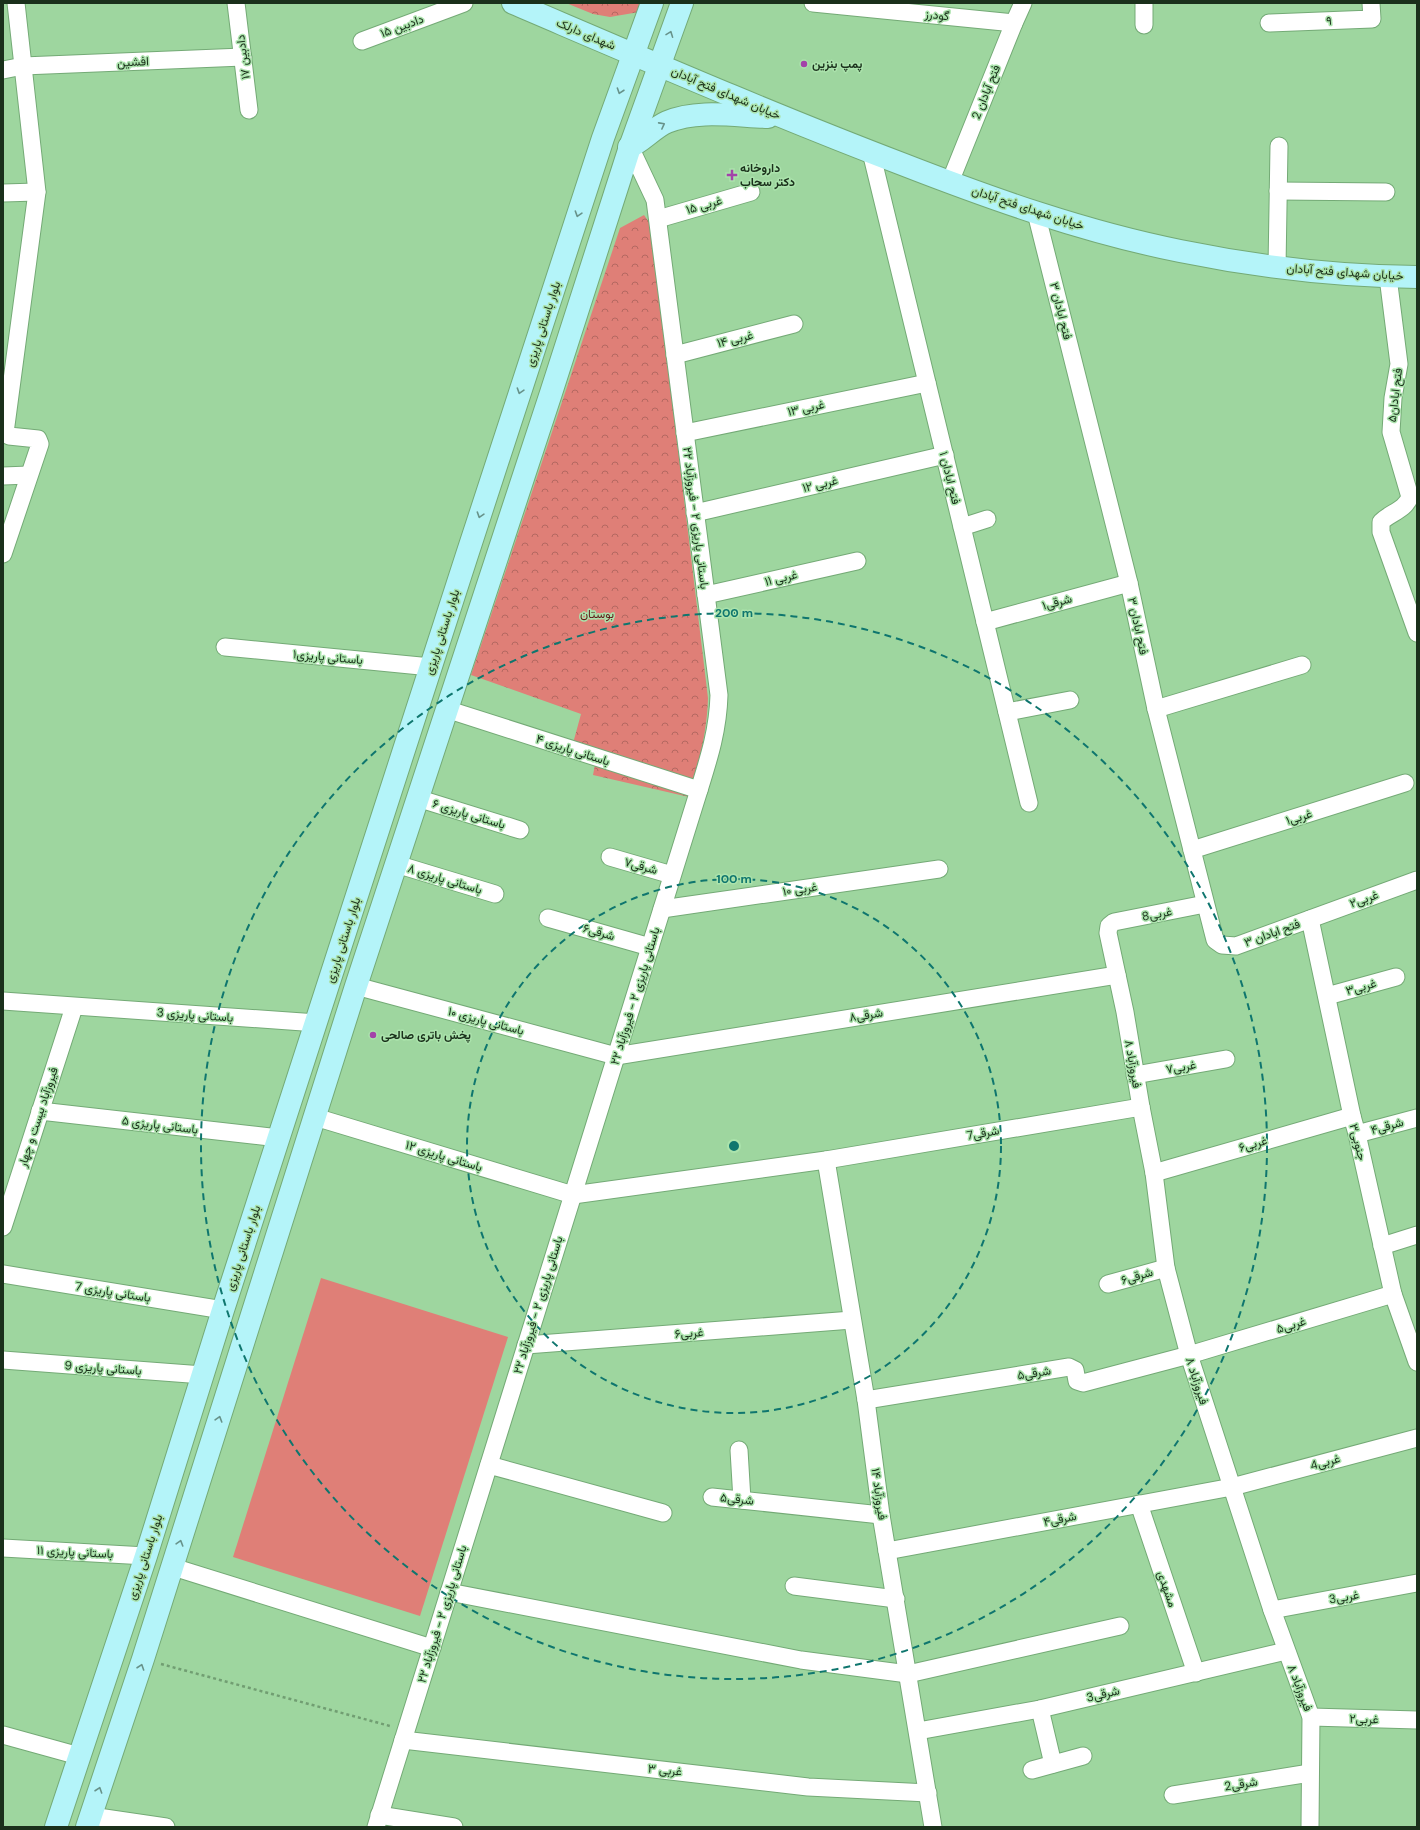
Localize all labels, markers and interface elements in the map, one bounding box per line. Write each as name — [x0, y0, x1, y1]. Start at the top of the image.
street label: گودرز — [923, 6, 950, 24]
street label: دادبین ۱۵ — [378, 11, 426, 41]
street label: ۹ — [1326, 13, 1332, 29]
street label: شهدای دارلک — [554, 14, 618, 54]
one-way arrow — [666, 31, 674, 38]
street label: دادبین ۱۷ — [232, 33, 254, 80]
street label: افشین — [117, 53, 149, 71]
place label: پمپ بنزین — [812, 56, 862, 72]
marker: پمپ بنزین — [799, 59, 809, 69]
street label: فتح آبادان 2 — [968, 62, 1005, 122]
street label: خیابان شهدای فتح آبادان — [669, 63, 783, 124]
one-way arrow — [616, 87, 624, 94]
one-way arrow — [658, 122, 665, 130]
place label: داروخانه دکتر سحاب — [740, 160, 795, 190]
marker: داروخانه دکتر سحاب — [727, 170, 737, 180]
street label: خیابان شهدای فتح آبادان — [970, 182, 1086, 235]
street label: غربی ۱۵ — [684, 192, 724, 218]
one-way arrow — [575, 211, 583, 218]
street label: خیابان شهدای فتح آبادان — [1286, 260, 1404, 285]
street label: بلوار باستانی پاریزی — [522, 279, 564, 369]
street label: فتح ابادان ۳ — [1045, 281, 1076, 342]
street label: غربی ۱۴ — [715, 327, 755, 351]
street label: فتح ابادان۵ — [1384, 367, 1407, 423]
one-way arrow — [517, 387, 525, 394]
street label: غربی ۱۳ — [786, 396, 826, 420]
street label: باستانی پاریزی ۲ - فیروزآباد ۲۲ — [679, 446, 713, 590]
street label: فتح ابادان ۱ — [935, 450, 964, 506]
street label: غربی ۱۲ — [801, 472, 839, 496]
one-way arrow — [476, 511, 485, 518]
street label: غربی ۱۱ — [763, 566, 799, 590]
street label: بلوار باستانی پاریزی — [421, 587, 463, 677]
street label: شرقی۱ — [1040, 590, 1074, 614]
street label: فتح ابادان ۳ — [1123, 596, 1152, 656]
text: 200 m — [715, 605, 753, 621]
park label: بوستان — [580, 606, 614, 622]
street label: باستانی پاریزی۱ — [292, 646, 364, 668]
street label: باستانی پاریزی ۴ — [534, 731, 612, 769]
street label: باستانی پاریزی ۶ — [431, 795, 507, 833]
street label: غربی۱ — [1284, 805, 1314, 829]
street label: شرقی۷ — [623, 854, 659, 878]
street label: باستانی پاریزی ۸ — [406, 860, 484, 898]
text: 100 m — [716, 871, 752, 887]
street label: غربی ۱۰ — [782, 879, 818, 899]
street label: غربی۲ — [1347, 886, 1381, 912]
street label: بلوار باستانی پاریزی — [322, 895, 364, 985]
street label: غربی8 — [1141, 903, 1173, 925]
street label: فتح ابادان ۳ — [1242, 915, 1303, 951]
street label: شرقی۶ — [581, 920, 617, 944]
street label: باستانی پاریزی ۲ - فیروزآباد ۲۲ — [606, 925, 664, 1067]
street label: غربی۳ — [1344, 975, 1378, 999]
street label: باستانی پاریزی ۱۰ — [446, 1003, 526, 1039]
street label: باستانی پاریزی 3 — [156, 1004, 234, 1026]
street label: شرقی۸ — [848, 1004, 884, 1026]
place label: پخش باتری صالحی — [381, 1027, 471, 1043]
marker: پخش باتری صالحی — [368, 1030, 378, 1040]
street label: فیروزآباد ۸ — [1121, 1039, 1145, 1089]
street label: غربی۷ — [1165, 1057, 1197, 1077]
street label: فیروزآباد بیست و چهار — [14, 1065, 62, 1170]
street label: باستانی پاریزی ۵ — [121, 1112, 199, 1138]
street label: شرقی۴ — [1369, 1114, 1405, 1138]
street label: شرقی7 — [965, 1122, 1001, 1144]
street label: جنوبی۳ — [1346, 1122, 1370, 1162]
street label: غربی۶ — [1237, 1132, 1269, 1156]
street label: باستانی پاریزی ۱۲ — [404, 1137, 484, 1175]
centre of rings — [727, 1139, 741, 1153]
street label: بلوار باستانی پاریزی — [222, 1203, 264, 1293]
street label: باستانی پاریزی ۲ - فیروزآباد ۲۲ — [509, 1234, 567, 1376]
street label: شرقی۶ — [1119, 1264, 1155, 1288]
street label: باستانی پاریزی 7 — [74, 1278, 152, 1306]
street label: غربی۵ — [1274, 1313, 1308, 1337]
street label: غربی۶ — [674, 1324, 704, 1342]
street label: فیروزآباد ۸ — [1182, 1355, 1212, 1407]
street label: باستانی پاریزی 9 — [64, 1357, 142, 1379]
street label: شرقی۵ — [1016, 1362, 1052, 1384]
one-way arrow — [214, 1415, 223, 1422]
street label: غربی4 — [1308, 1450, 1342, 1474]
street label: فیروزآباد ۱۴ — [867, 1467, 891, 1521]
street label: شرقی۵ — [719, 1489, 755, 1509]
street label: شرقی۴ — [1042, 1508, 1078, 1530]
street label: بلوار باستانی پاریزی — [124, 1512, 166, 1602]
one-way arrow — [175, 1540, 184, 1547]
street label: باستانی پاریزی ۱۱ — [36, 1542, 114, 1562]
street label: باستانی پاریزی ۲ - فیروزآباد ۲۲ — [413, 1543, 471, 1685]
street label: مشهدی — [1153, 1569, 1181, 1609]
street label: غربی3 — [1328, 1587, 1360, 1607]
street label: فیروزآباد ۸ — [1284, 1662, 1316, 1714]
one-way arrow — [136, 1663, 145, 1670]
street label: شرقی3 — [1085, 1682, 1121, 1706]
street label: غربی۲ — [1349, 1710, 1379, 1728]
street label: غربی ۳ — [647, 1760, 683, 1780]
street label: شرقی2 — [1223, 1773, 1259, 1795]
one-way arrow — [95, 1787, 103, 1794]

